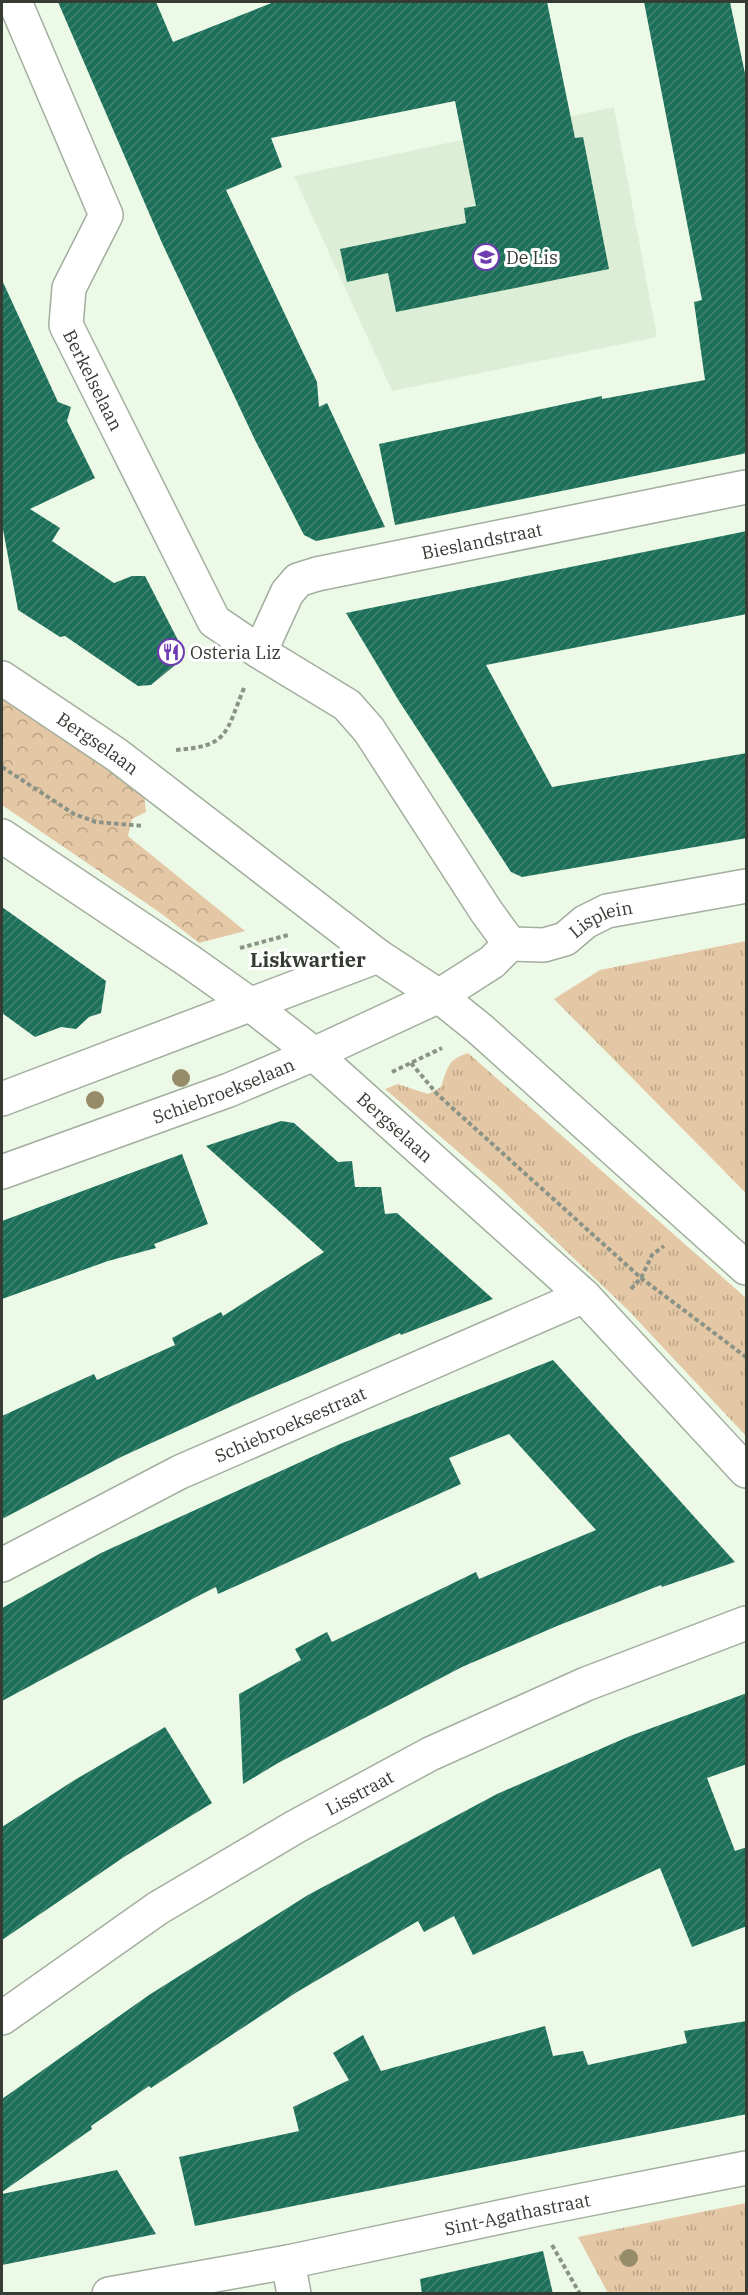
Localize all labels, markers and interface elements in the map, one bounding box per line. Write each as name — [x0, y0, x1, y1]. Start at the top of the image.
school or university icon: De Lis — [471, 242, 501, 272]
place label: De Lis — [506, 246, 558, 269]
street label: Berkelselaan — [59, 326, 128, 434]
street label: Bieslandstraat — [419, 517, 544, 564]
restaurant icon: Osteria Liz — [156, 637, 186, 667]
place label: Osteria Liz — [190, 641, 281, 664]
street label: Bergselaan — [53, 707, 144, 779]
street label: Lisplein — [564, 895, 634, 943]
district label: Liskwartier — [250, 946, 366, 973]
street label: Schiebroekselaan — [149, 1052, 298, 1128]
street label: Bergselaan — [352, 1087, 438, 1167]
street label: Schiebroeksestraat — [211, 1381, 369, 1467]
street label: Lisstraat — [321, 1765, 397, 1820]
street label: Sint-Agathastraat — [442, 2188, 592, 2240]

